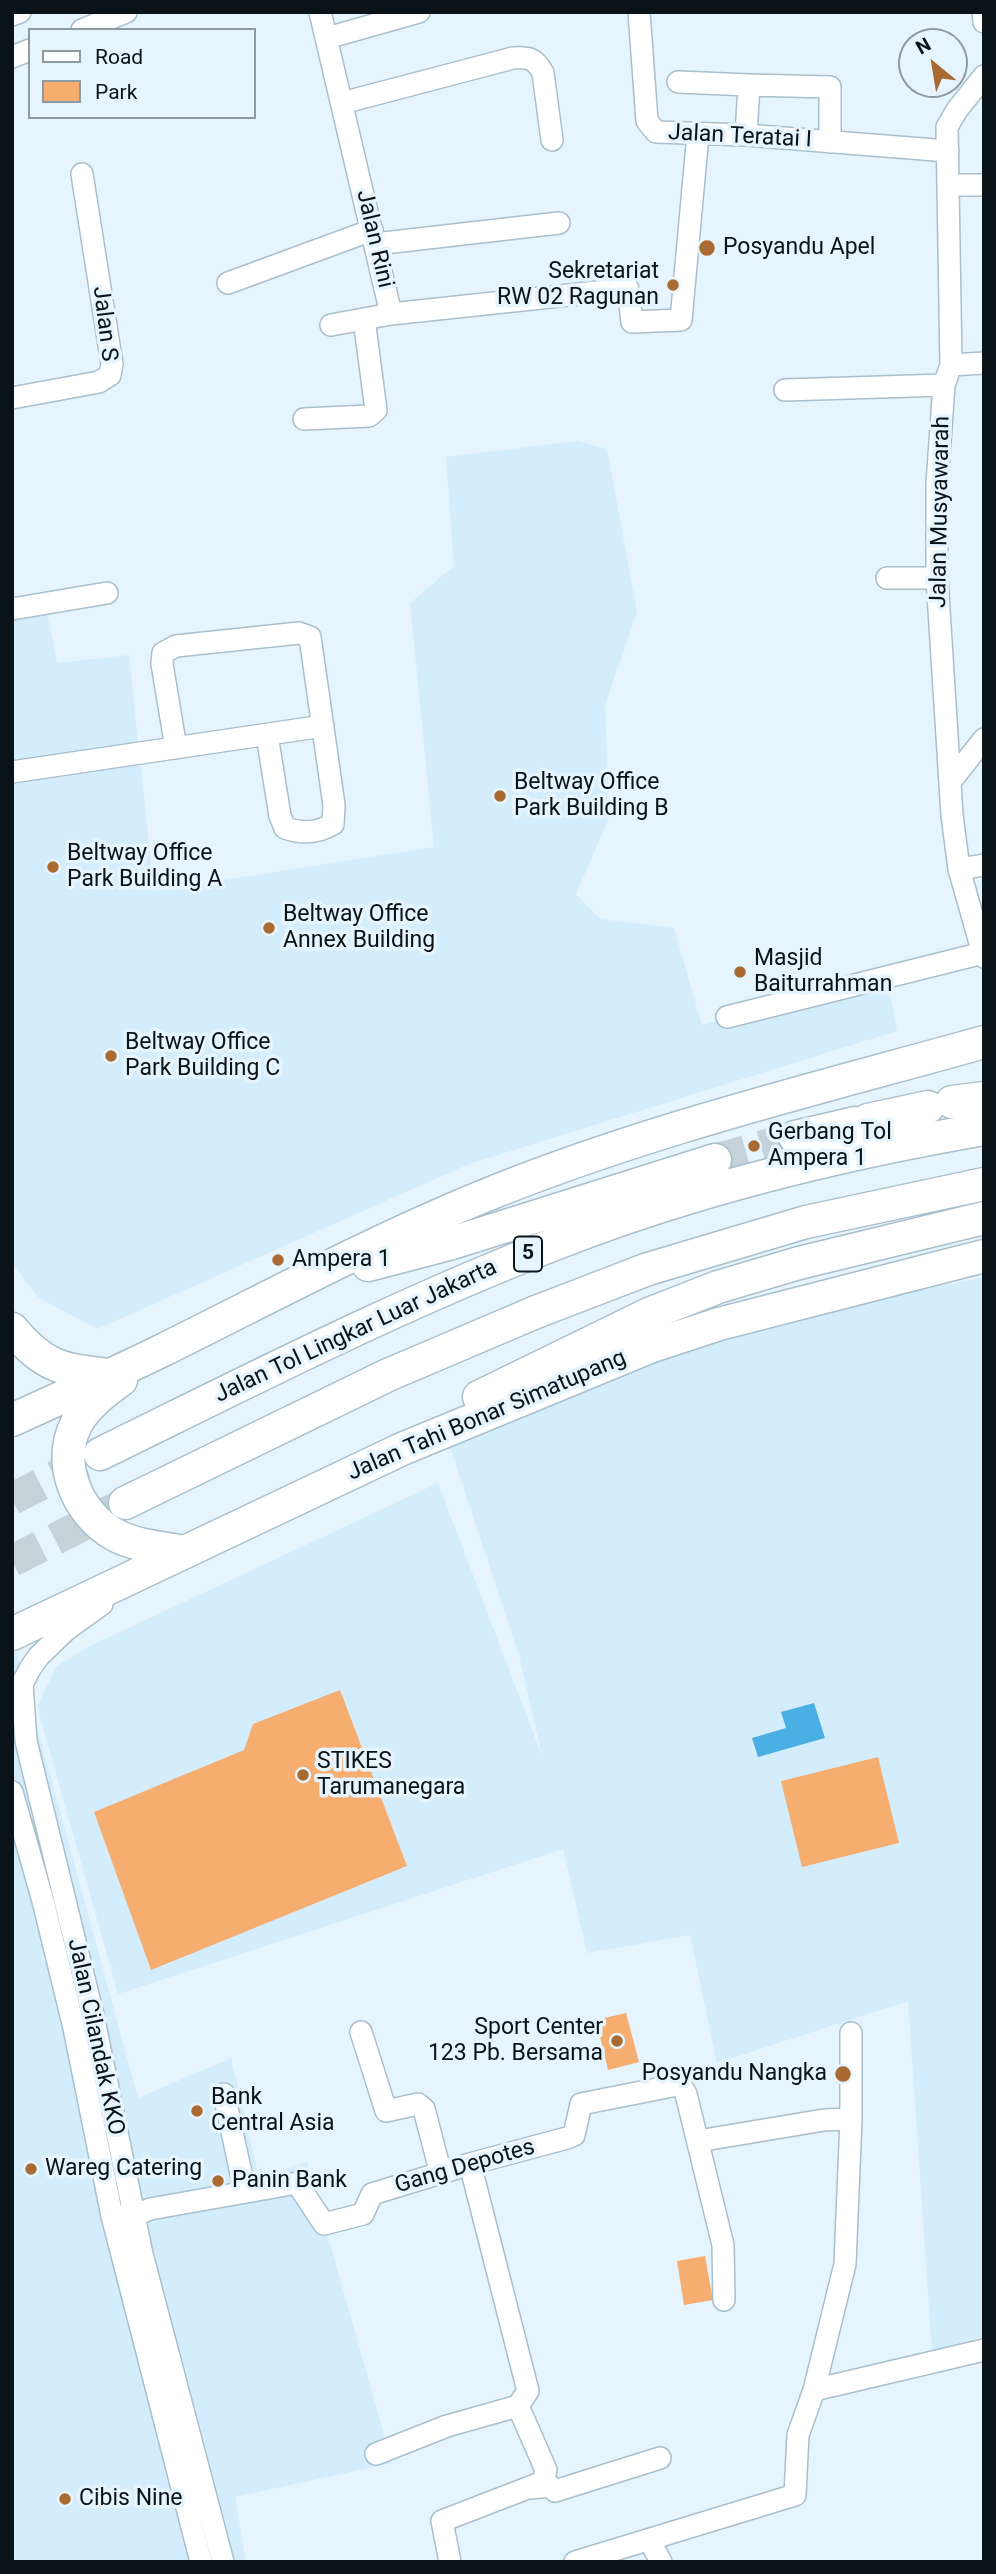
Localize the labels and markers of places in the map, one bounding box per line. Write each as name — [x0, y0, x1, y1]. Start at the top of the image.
place label: Posyandu Apel — [723, 234, 875, 262]
marker: Posyandu Apel — [697, 238, 717, 258]
place label: Sekretariat RW 02 Ragunan — [497, 258, 659, 312]
marker: Sekretariat RW 02 Ragunan — [665, 277, 681, 293]
place label: Beltway Office Park Building B — [514, 769, 668, 823]
marker: Beltway Office Park Building B — [492, 788, 508, 804]
place label: Beltway Office Park Building A — [67, 840, 222, 894]
marker: Beltway Office Park Building A — [45, 859, 61, 875]
place label: Beltway Office Annex Building — [283, 901, 435, 955]
marker: Beltway Office Annex Building — [261, 920, 277, 936]
place label: Masjid Baiturrahman — [754, 945, 892, 999]
marker: Masjid Baiturrahman — [732, 964, 748, 980]
place label: Beltway Office Park Building C — [125, 1029, 280, 1083]
marker: Beltway Office Park Building C — [103, 1048, 119, 1064]
place label: Gerbang Tol Ampera 1 — [768, 1119, 892, 1173]
marker: Gerbang Tol Ampera 1 — [746, 1138, 762, 1154]
place label: Ampera 1 — [292, 1246, 391, 1274]
marker: Ampera 1 — [270, 1252, 286, 1268]
place label: STIKES Tarumanegara — [317, 1748, 465, 1802]
marker: STIKES Tarumanegara — [295, 1767, 311, 1783]
place label: Sport Center 123 Pb. Bersama — [428, 2014, 603, 2068]
marker: Sport Center 123 Pb. Bersama — [609, 2033, 625, 2049]
place label: Posyandu Nangka — [642, 2060, 827, 2088]
marker: Posyandu Nangka — [833, 2064, 853, 2084]
place label: Bank Central Asia — [211, 2084, 335, 2138]
marker: Bank Central Asia — [189, 2103, 205, 2119]
place label: Wareg Catering — [45, 2155, 202, 2183]
marker: Wareg Catering — [23, 2161, 39, 2177]
place label: Panin Bank — [232, 2167, 347, 2195]
marker: Panin Bank — [210, 2173, 226, 2189]
place label: Cibis Nine — [79, 2485, 183, 2513]
marker: Cibis Nine — [57, 2491, 73, 2507]

